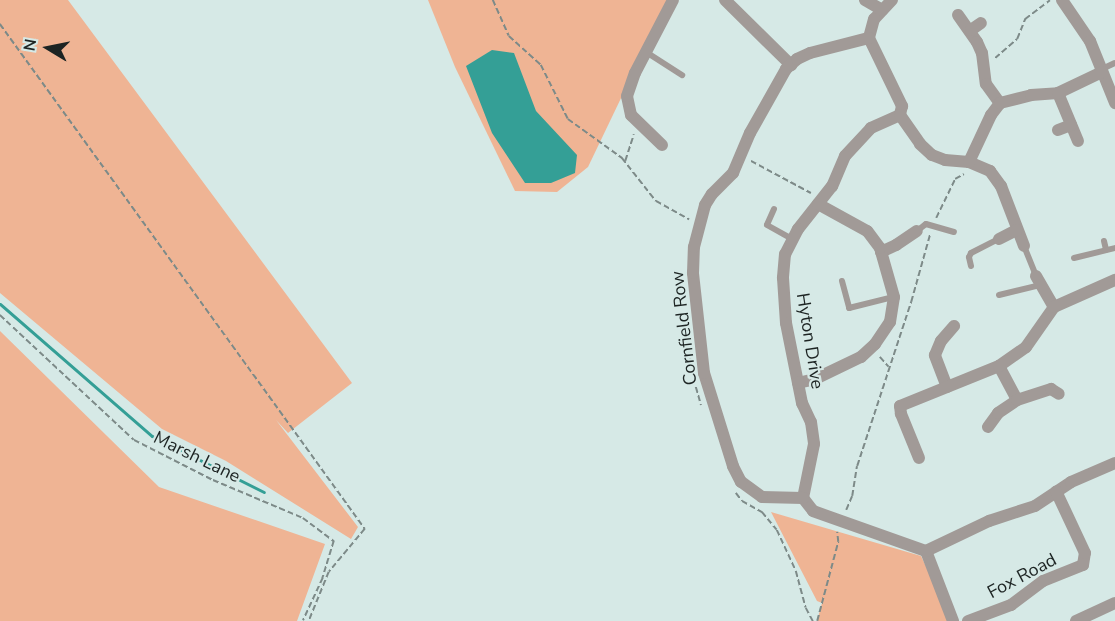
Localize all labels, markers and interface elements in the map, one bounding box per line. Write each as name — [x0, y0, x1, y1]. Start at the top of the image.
north arrow — [18, 18, 78, 78]
text: N — [18, 37, 42, 53]
street label: Cornfield Row — [666, 270, 702, 386]
street label: Hyton Drive — [792, 291, 828, 391]
street label: Marsh Lane — [150, 427, 244, 487]
street label: Fox Road — [984, 549, 1060, 603]

